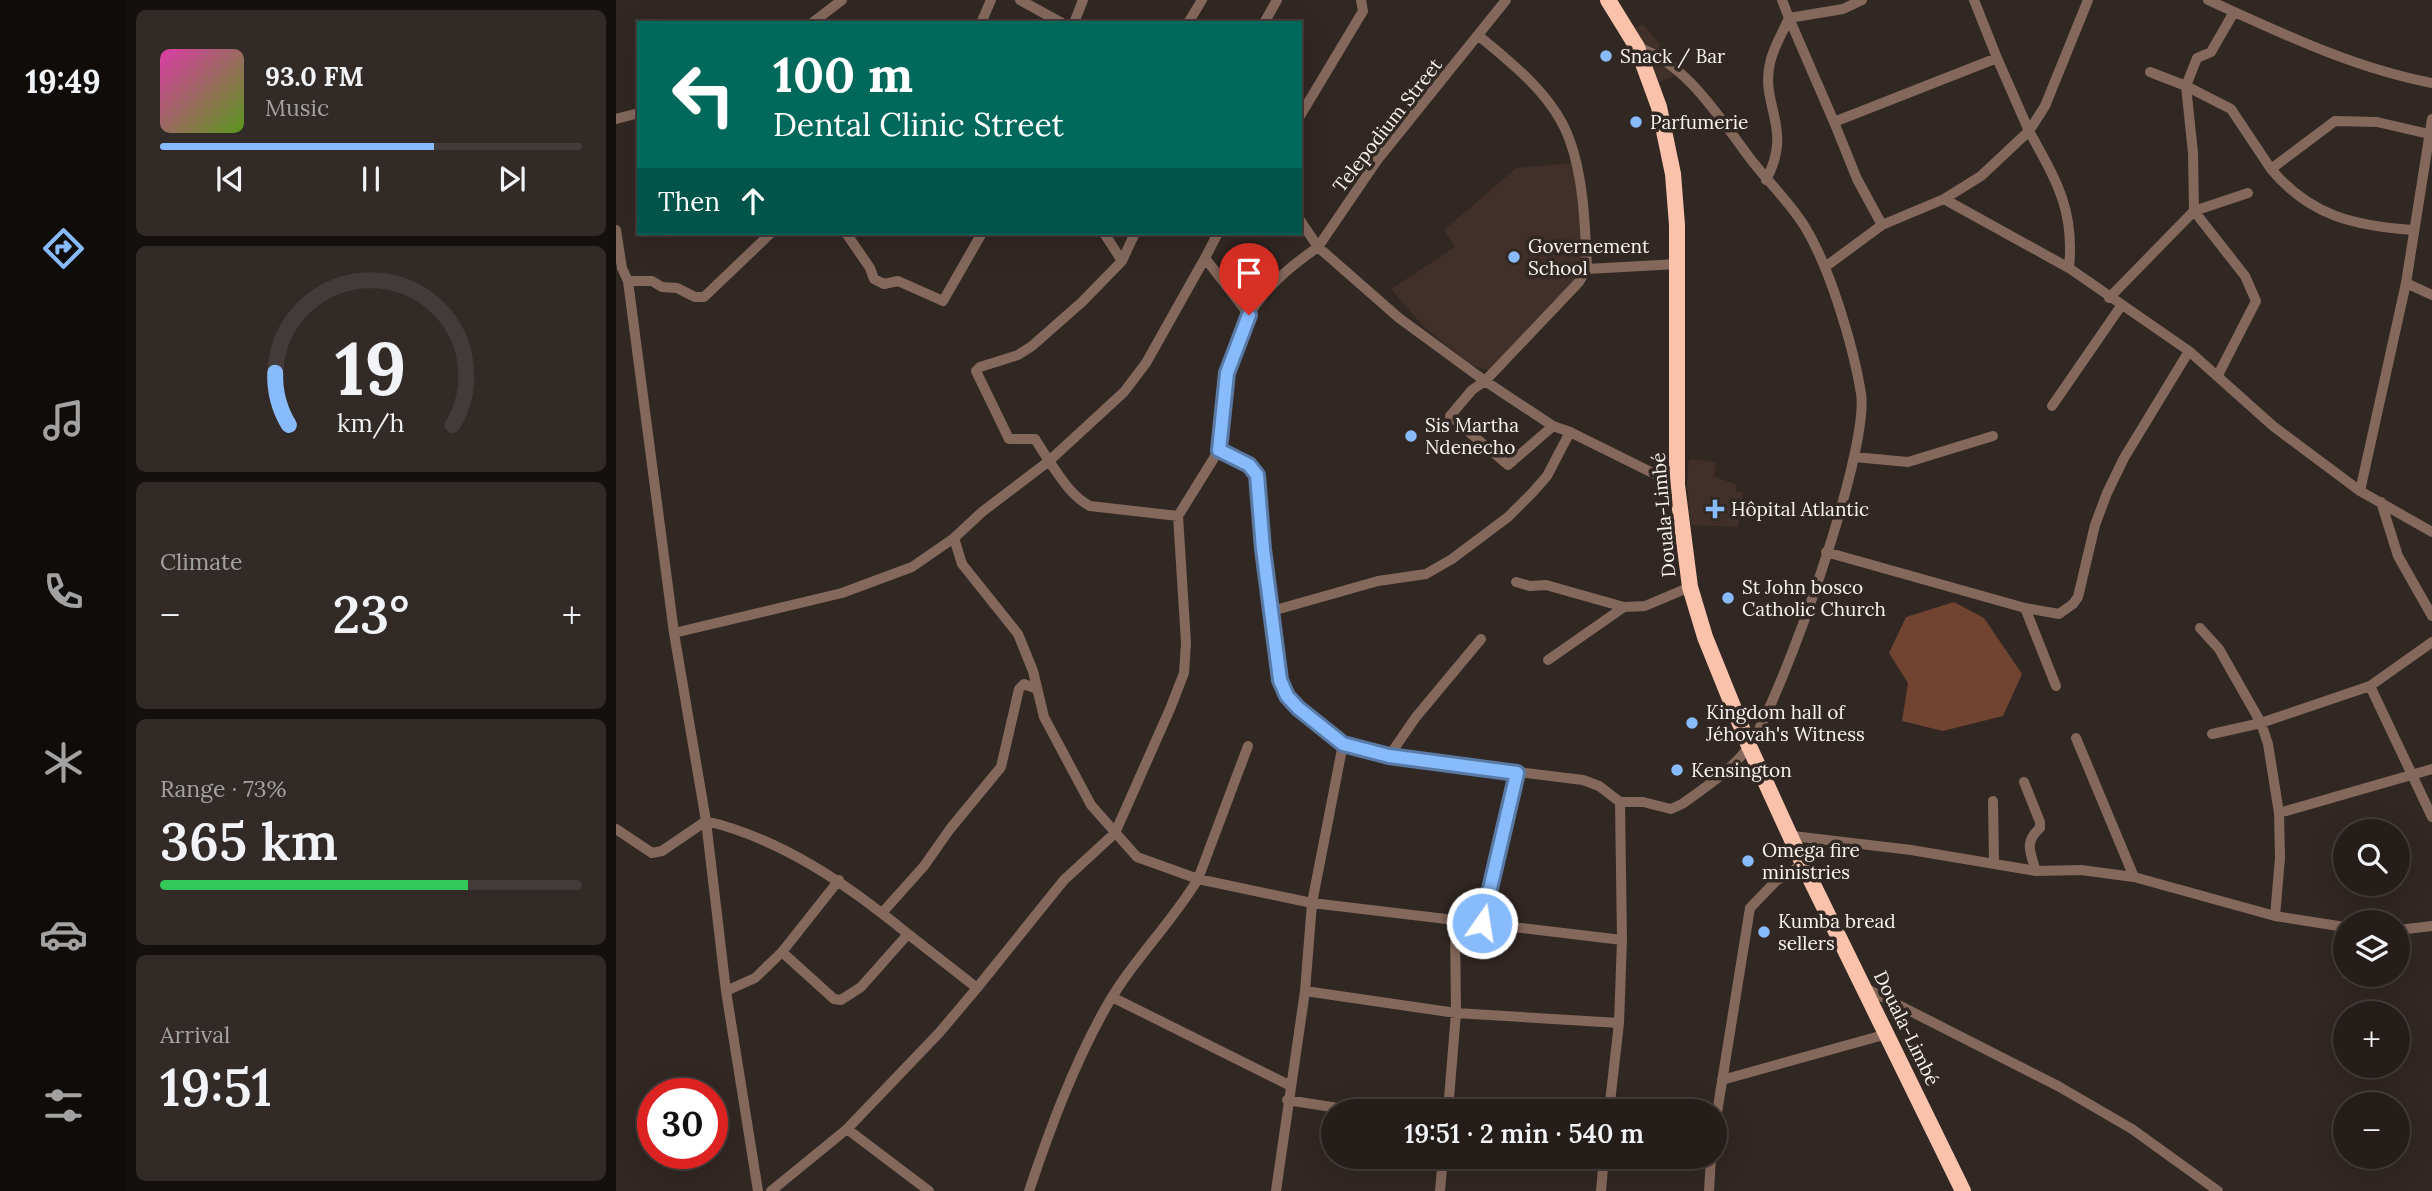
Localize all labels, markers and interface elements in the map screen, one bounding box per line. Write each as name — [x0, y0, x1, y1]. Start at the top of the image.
text: 100 m — [773, 43, 913, 105]
place label: Snack / Bar — [1620, 44, 1726, 69]
marker: Snack / Bar — [1598, 48, 1614, 64]
icon: left — [658, 49, 749, 140]
street label: Telepodium Street — [1327, 53, 1447, 197]
text: 93.0 FM — [265, 60, 364, 93]
text: 19:49 — [25, 61, 101, 102]
text: Music — [265, 93, 329, 122]
text: Dental Clinic Street — [773, 104, 1064, 145]
place label: Parfumerie — [1650, 110, 1748, 134]
marker: Parfumerie — [1628, 114, 1644, 130]
icon: previous — [211, 160, 249, 198]
icon: pause — [352, 160, 390, 198]
icon: next — [493, 160, 531, 198]
icon: ahead — [734, 182, 772, 220]
text: Then — [658, 185, 720, 218]
icon: directions — [39, 224, 88, 273]
place label: Governement School — [1528, 234, 1650, 280]
pin — [1219, 243, 1279, 315]
marker: Governement School — [1506, 249, 1522, 265]
icon: arrive — [1230, 254, 1268, 292]
text: 19 — [335, 323, 407, 416]
icon: music — [39, 396, 88, 445]
text: km/h — [337, 407, 405, 439]
place label: Sis Martha Ndenecho — [1425, 413, 1519, 459]
marker: Sis Martha Ndenecho — [1403, 428, 1419, 444]
street label: Douala-Limbé — [1646, 452, 1680, 578]
place label: Hôpital Atlantic — [1731, 497, 1869, 521]
marker: Hôpital Atlantic — [1705, 499, 1725, 519]
text: Climate — [160, 547, 242, 576]
icon: phone — [39, 567, 88, 616]
place label: St John bosco Catholic Church — [1742, 575, 1886, 621]
text: 23° — [333, 581, 409, 647]
marker: St John bosco Catholic Church — [1720, 590, 1736, 606]
text: − — [160, 591, 180, 639]
text: + — [562, 591, 582, 639]
place label: Kingdom hall of Jéhovah's Witness — [1705, 700, 1865, 746]
marker: Kingdom hall of Jéhovah's Witness — [1684, 715, 1700, 731]
icon: climate — [39, 738, 88, 787]
place label: Kensington — [1691, 758, 1792, 782]
marker: Kensington — [1669, 762, 1685, 778]
text: Range · 73% — [160, 774, 287, 803]
text: 365 km — [160, 808, 338, 874]
map controls — [2333, 819, 2410, 1169]
button: search — [2333, 819, 2410, 896]
place label: Omega fire ministries — [1762, 838, 1860, 884]
marker: Omega fire ministries — [1740, 853, 1756, 869]
position arrow — [1445, 886, 1519, 960]
place label: Kumba bread sellers — [1778, 909, 1896, 955]
icon: car — [39, 910, 88, 959]
button: layers — [2333, 910, 2410, 987]
marker: Kumba bread sellers — [1756, 924, 1772, 940]
street label: Douala-Limbé — [1869, 967, 1945, 1089]
button: + — [2333, 1001, 2410, 1078]
text: Arrival — [160, 1020, 230, 1049]
text: 19:51 — [160, 1054, 272, 1120]
speed limit sign: 30 — [637, 1078, 728, 1169]
icon: filters — [39, 1081, 88, 1130]
button: − — [2333, 1092, 2410, 1169]
text: 19:51 · 2 min · 540 m — [1404, 1117, 1644, 1150]

